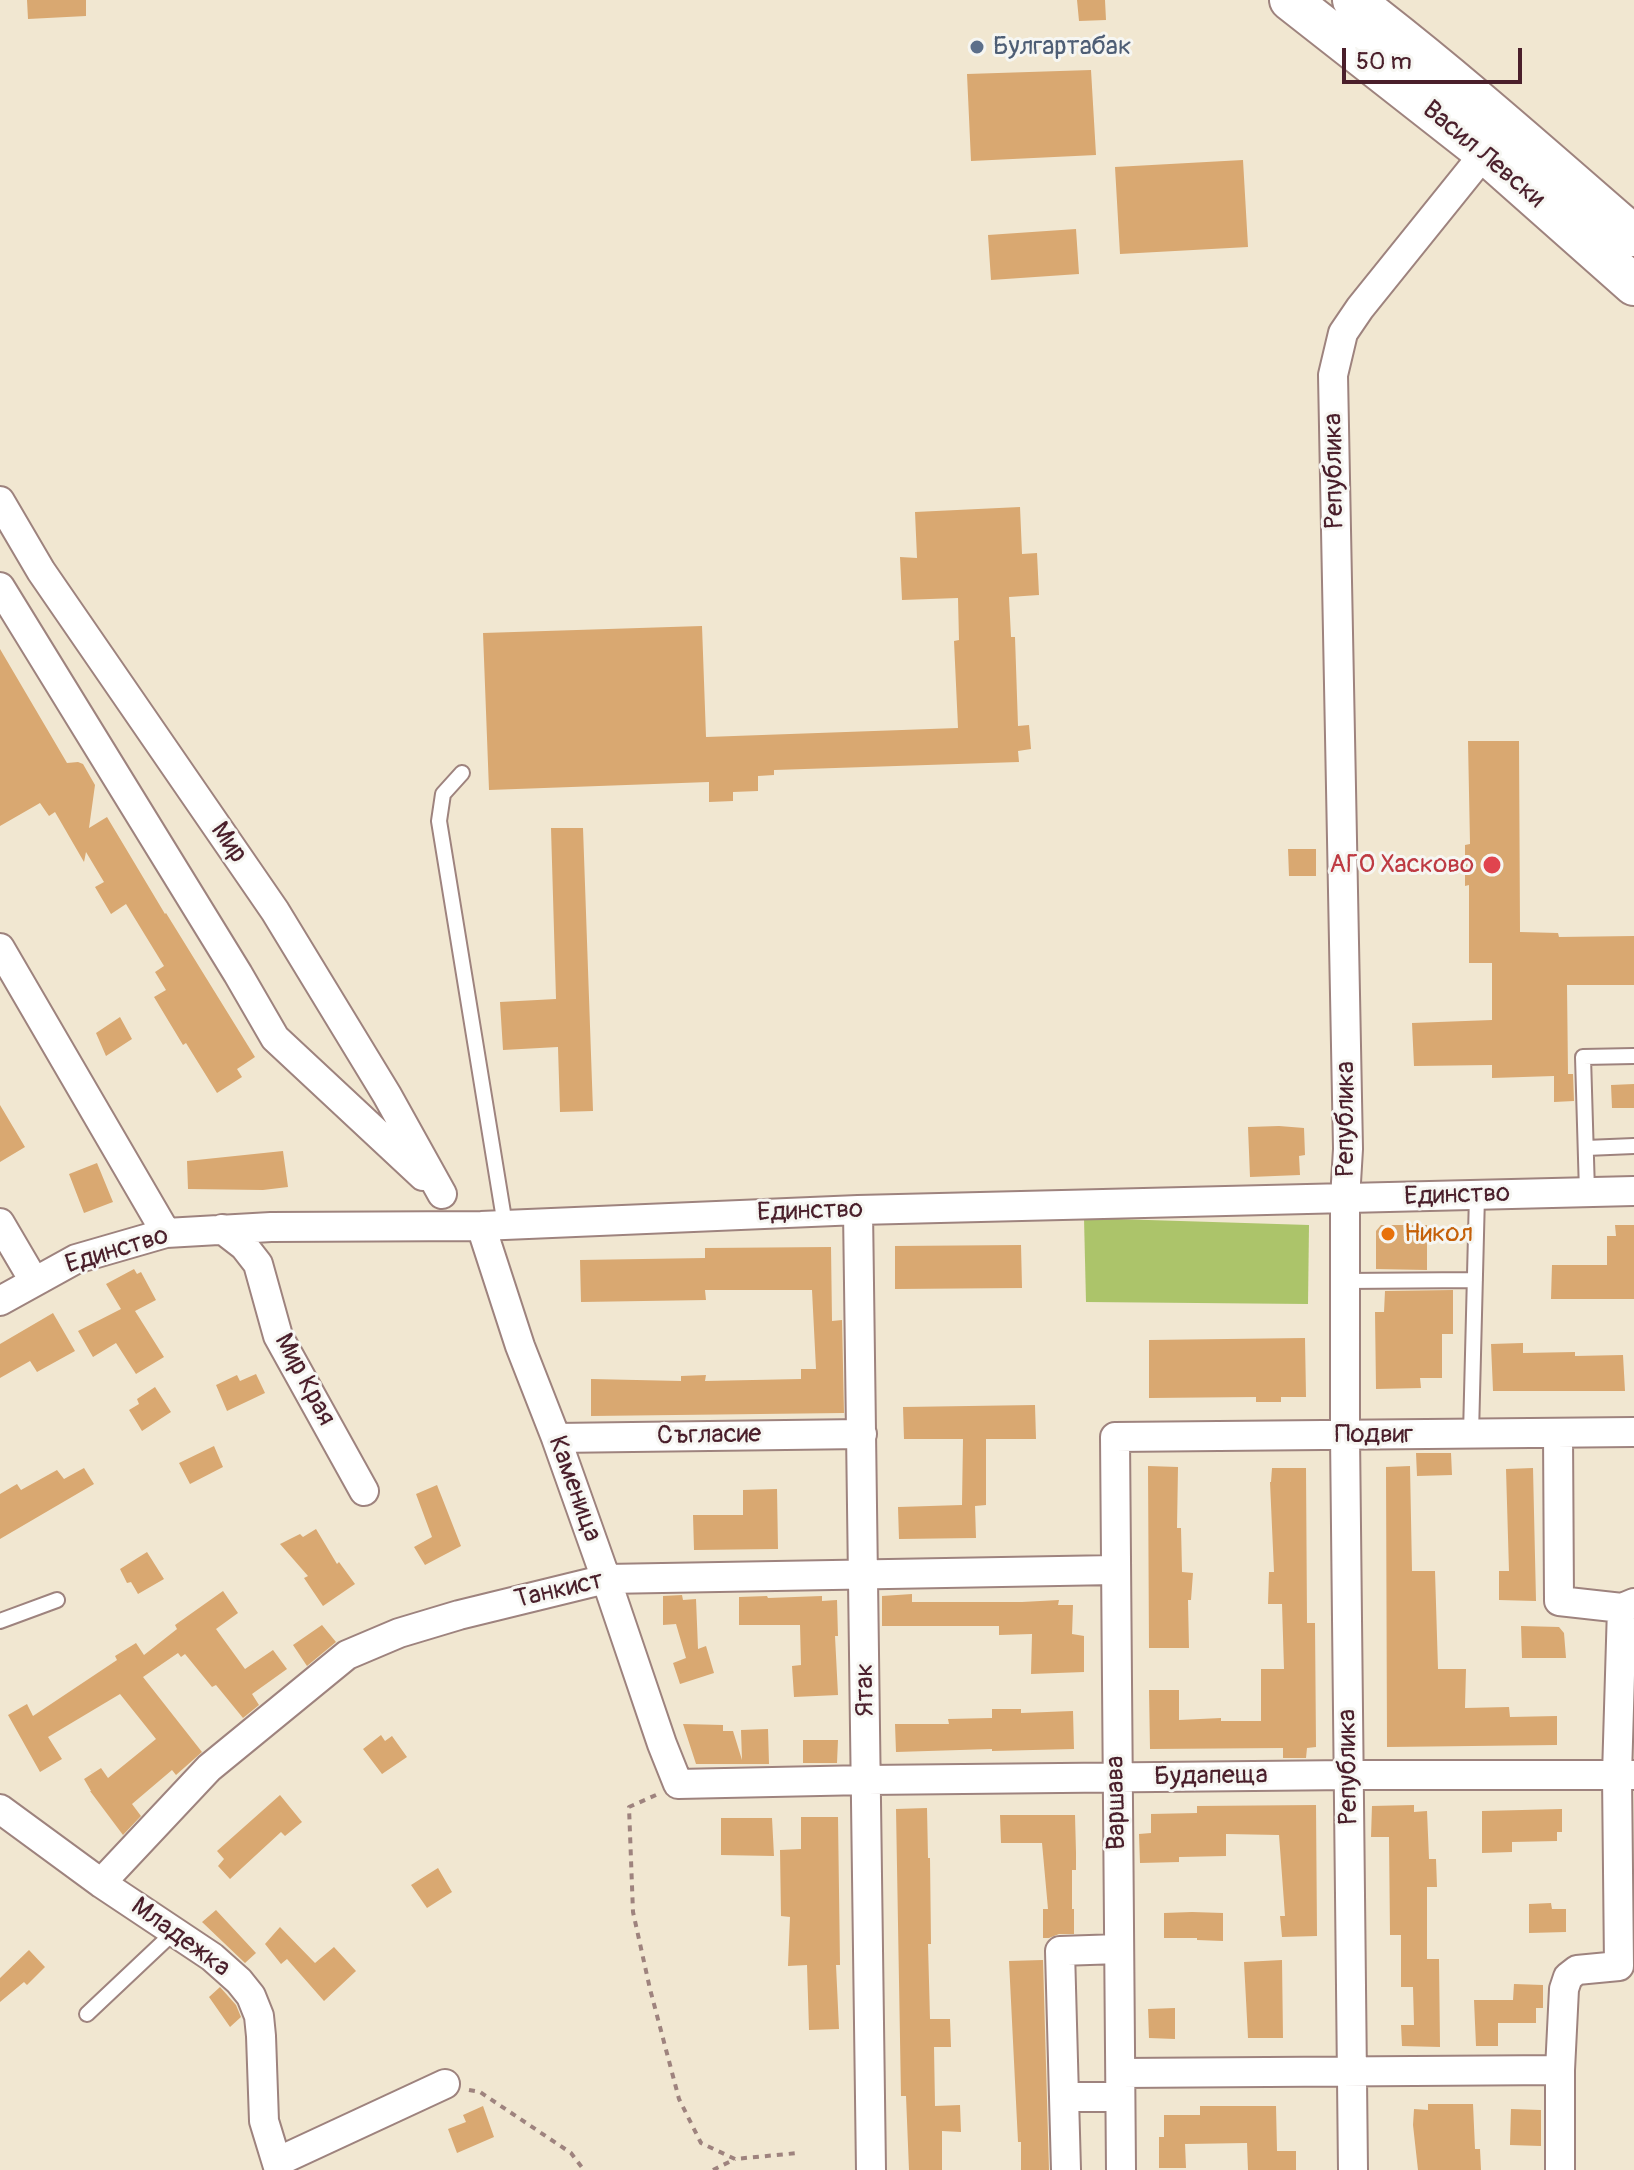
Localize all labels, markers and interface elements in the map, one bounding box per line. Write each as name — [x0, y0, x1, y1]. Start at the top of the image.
place label: Булгартабак — [993, 31, 1131, 63]
scale bar — [1346, 32, 1526, 82]
marker: Булгартабак — [968, 38, 986, 56]
text: 50 m — [1356, 47, 1412, 76]
street label: Васил Левски — [1415, 95, 1551, 215]
street label: Република — [1318, 413, 1352, 529]
street label: Мир — [203, 817, 253, 869]
place label: АГО Хасково — [1329, 849, 1474, 881]
marker: АГО Хасково — [1481, 854, 1503, 876]
street label: Република — [1330, 1061, 1362, 1177]
street label: Единство — [1403, 1179, 1511, 1213]
street label: Единство — [756, 1195, 864, 1229]
place label: Никол — [1404, 1218, 1473, 1250]
street label: Единство — [62, 1221, 172, 1281]
marker: Никол — [1379, 1225, 1397, 1243]
street label: Мир Края — [267, 1329, 341, 1431]
street label: Съгласие — [657, 1419, 761, 1453]
street label: Подвиг — [1335, 1419, 1413, 1451]
street label: Каменица — [541, 1432, 607, 1546]
street label: Танкист — [512, 1566, 606, 1616]
street label: Ятак — [850, 1663, 882, 1717]
street label: Република — [1332, 1709, 1366, 1825]
street label: Варшава — [1101, 1756, 1133, 1850]
street label: Будапеща — [1154, 1760, 1268, 1794]
street label: Младежка — [124, 1892, 236, 1984]

